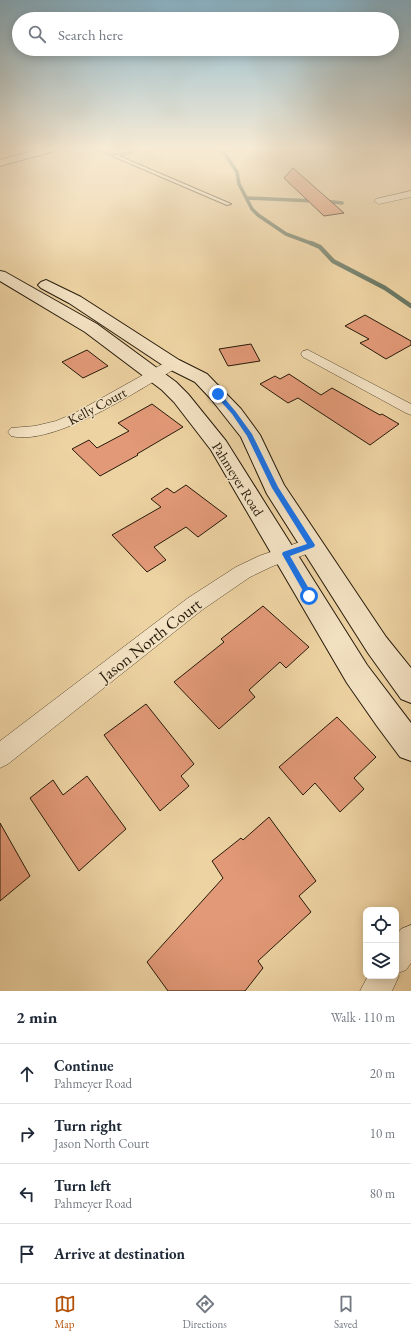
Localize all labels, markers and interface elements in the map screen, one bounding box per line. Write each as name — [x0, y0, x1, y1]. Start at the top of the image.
search box — [12, 12, 399, 56]
icon: search — [26, 23, 48, 45]
text: Search here — [58, 25, 123, 44]
street label: Kelly Court — [65, 383, 130, 429]
route end — [209, 385, 227, 403]
street label: Pahmeyer Road — [208, 439, 268, 520]
route start — [300, 587, 318, 605]
street label: Jason North Court — [93, 593, 206, 688]
map controls — [363, 907, 399, 979]
button: locate — [363, 907, 399, 943]
button: layers — [363, 943, 399, 979]
text: 2 min — [16, 1006, 57, 1028]
text: Walk · 110 m — [331, 1009, 395, 1026]
text: Continue — [54, 1056, 114, 1075]
icon: ahead — [16, 1063, 38, 1085]
text: 20 m — [370, 1065, 395, 1082]
text: Pahmeyer Road — [54, 1075, 132, 1092]
text: Turn right — [54, 1116, 122, 1135]
icon: right — [16, 1123, 38, 1145]
text: 10 m — [370, 1125, 395, 1142]
text: Jason North Court — [54, 1135, 149, 1152]
text: Turn left — [54, 1176, 111, 1195]
icon: left — [16, 1183, 38, 1205]
text: 80 m — [370, 1185, 395, 1202]
text: Pahmeyer Road — [54, 1195, 132, 1212]
icon: arrive — [16, 1243, 38, 1265]
text: Arrive at destination — [54, 1244, 185, 1263]
tab: Map — [54, 1293, 76, 1331]
tab: Directions — [183, 1293, 227, 1331]
tab: Saved — [334, 1293, 357, 1331]

